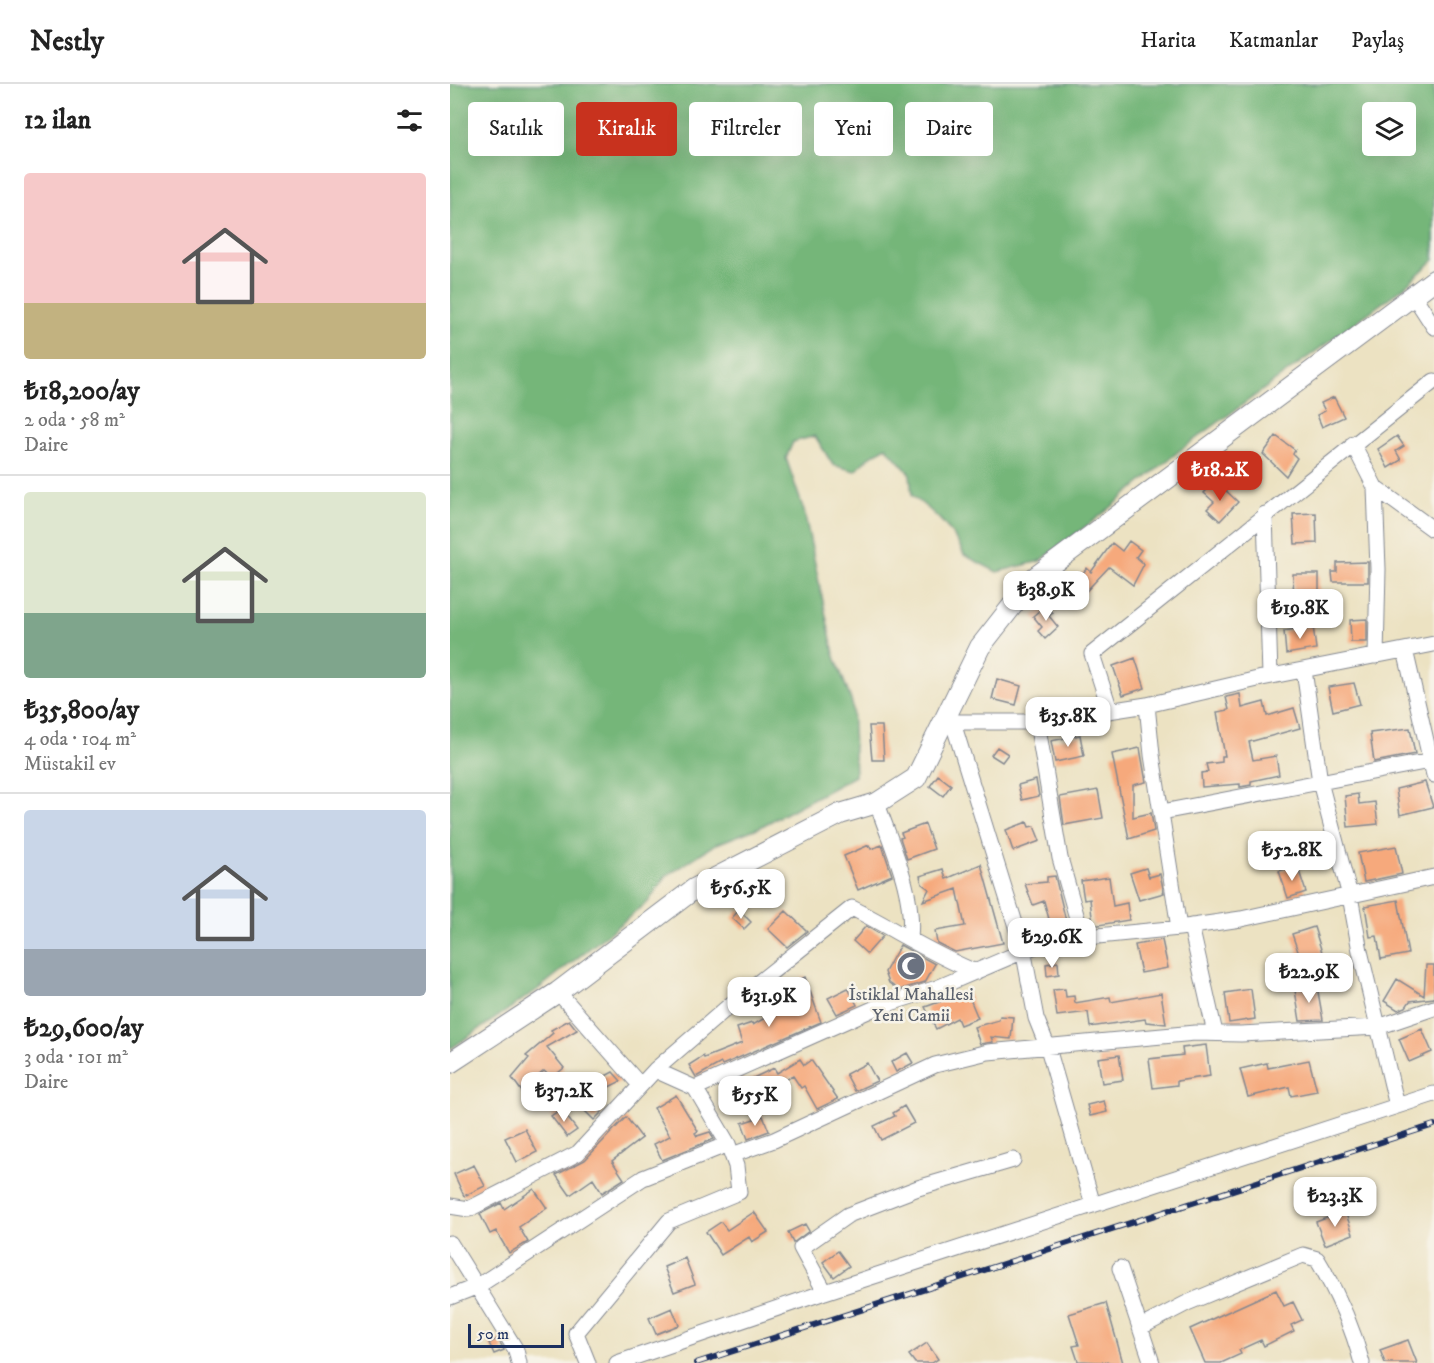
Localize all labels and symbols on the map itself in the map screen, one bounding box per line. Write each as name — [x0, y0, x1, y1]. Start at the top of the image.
pin: ₺18.2K — [1171, 451, 1269, 502]
pin: ₺38.9K — [997, 571, 1095, 622]
pin: ₺19.8K — [1251, 589, 1349, 640]
pin: ₺35.8K — [1019, 697, 1117, 748]
pin: ₺52.8K — [1243, 831, 1341, 882]
pin: ₺56.5K — [692, 869, 790, 920]
pin: ₺29.6K — [1003, 918, 1101, 969]
mosque icon: İstiklal Mahallesi Yeni Camii — [895, 950, 927, 982]
pin: ₺22.9K — [1260, 953, 1358, 1004]
pin: ₺31.9K — [720, 977, 818, 1028]
place label: İstiklal Mahallesi Yeni Camii — [848, 983, 974, 1027]
pin: ₺37.2K — [515, 1072, 613, 1123]
pin: ₺55K — [719, 1076, 791, 1127]
pin: ₺23.3K — [1286, 1177, 1384, 1228]
scale bar — [468, 1321, 564, 1348]

